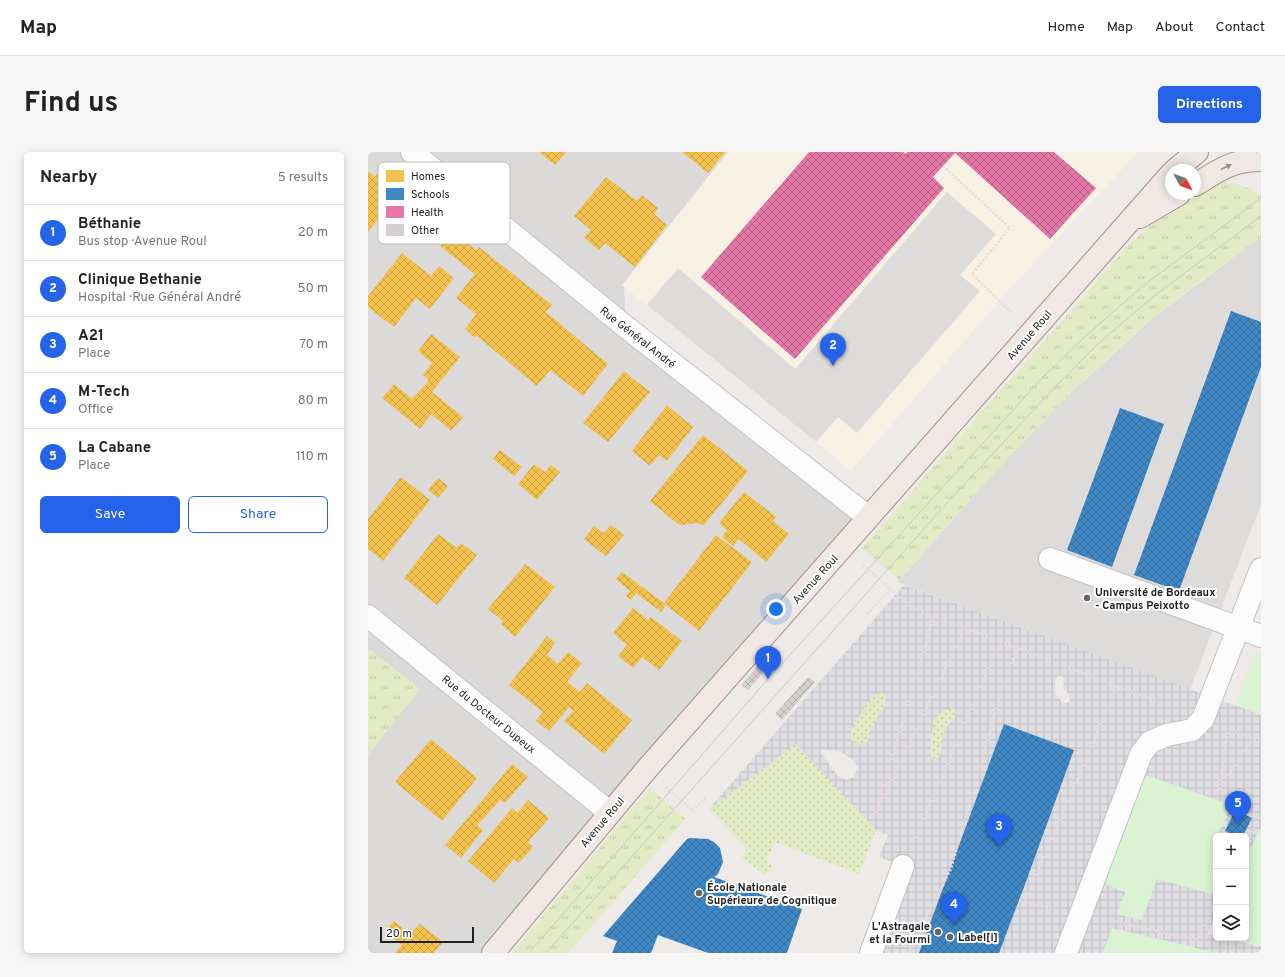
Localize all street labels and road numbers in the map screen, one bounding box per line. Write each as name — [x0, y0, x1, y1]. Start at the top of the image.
street label: Rue Général André — [597, 304, 678, 372]
street label: Avenue Roul — [1004, 308, 1055, 364]
street label: Avenue Roul — [790, 552, 842, 607]
street label: Rue du Docteur Dupeux — [439, 673, 538, 757]
street label: Avenue Roul — [578, 795, 628, 851]

